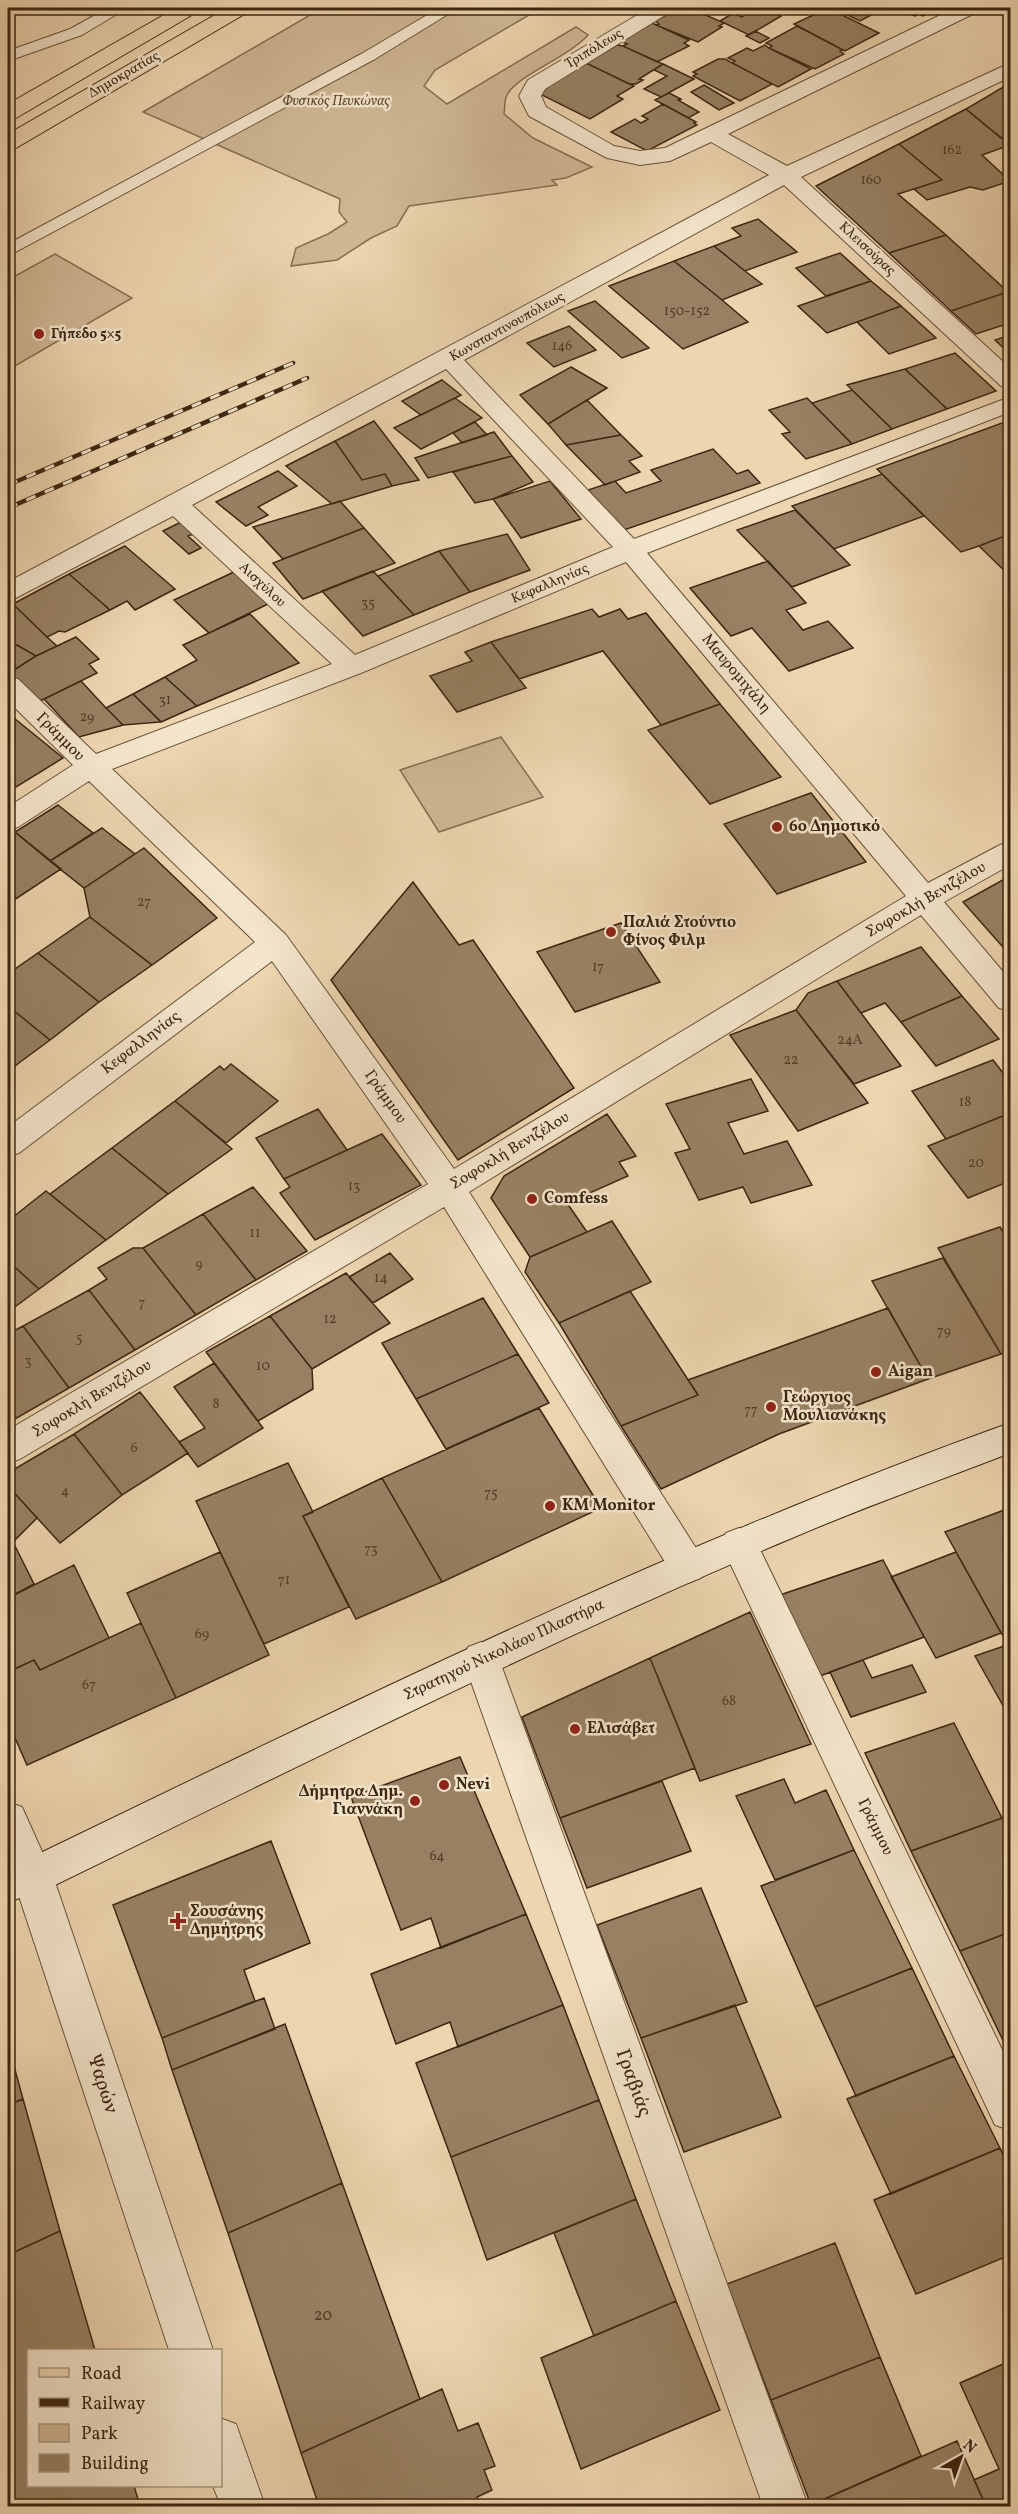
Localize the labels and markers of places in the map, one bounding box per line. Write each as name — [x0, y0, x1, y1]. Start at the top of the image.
place label: Γήπεδο 5×5 — [51, 325, 121, 344]
marker: Γήπεδο 5×5 — [32, 327, 46, 341]
place label: 6ο Δημοτικό — [789, 816, 880, 838]
marker: 6ο Δημοτικό — [770, 820, 784, 834]
place label: Παλιά Στούντιο Φίνος Φιλμ — [623, 912, 736, 952]
marker: Παλιά Στούντιο Φίνος Φιλμ — [604, 925, 618, 939]
place label: Comfess — [544, 1188, 608, 1210]
marker: Comfess — [525, 1192, 539, 1206]
place label: Aigan — [888, 1361, 933, 1383]
marker: Aigan — [869, 1365, 883, 1379]
place label: Γεώργιος Μουλιανάκης — [783, 1387, 887, 1427]
marker: Γεώργιος Μουλιανάκης — [764, 1400, 778, 1414]
place label: KM Monitor — [562, 1495, 656, 1517]
marker: KM Monitor — [543, 1499, 557, 1513]
place label: Ελισάβετ — [587, 1718, 655, 1740]
marker: Ελισάβετ — [568, 1722, 582, 1736]
place label: Nevi — [456, 1774, 491, 1796]
marker: Nevi — [437, 1778, 451, 1792]
place label: Δήμητρα Δημ. Γιαννάκη — [299, 1781, 403, 1821]
marker: Δήμητρα Δημ. Γιαννάκη — [408, 1794, 422, 1808]
place label: Σουσάνης Δημήτρης — [190, 1901, 264, 1941]
marker: Σουσάνης Δημήτρης — [171, 1914, 185, 1928]

